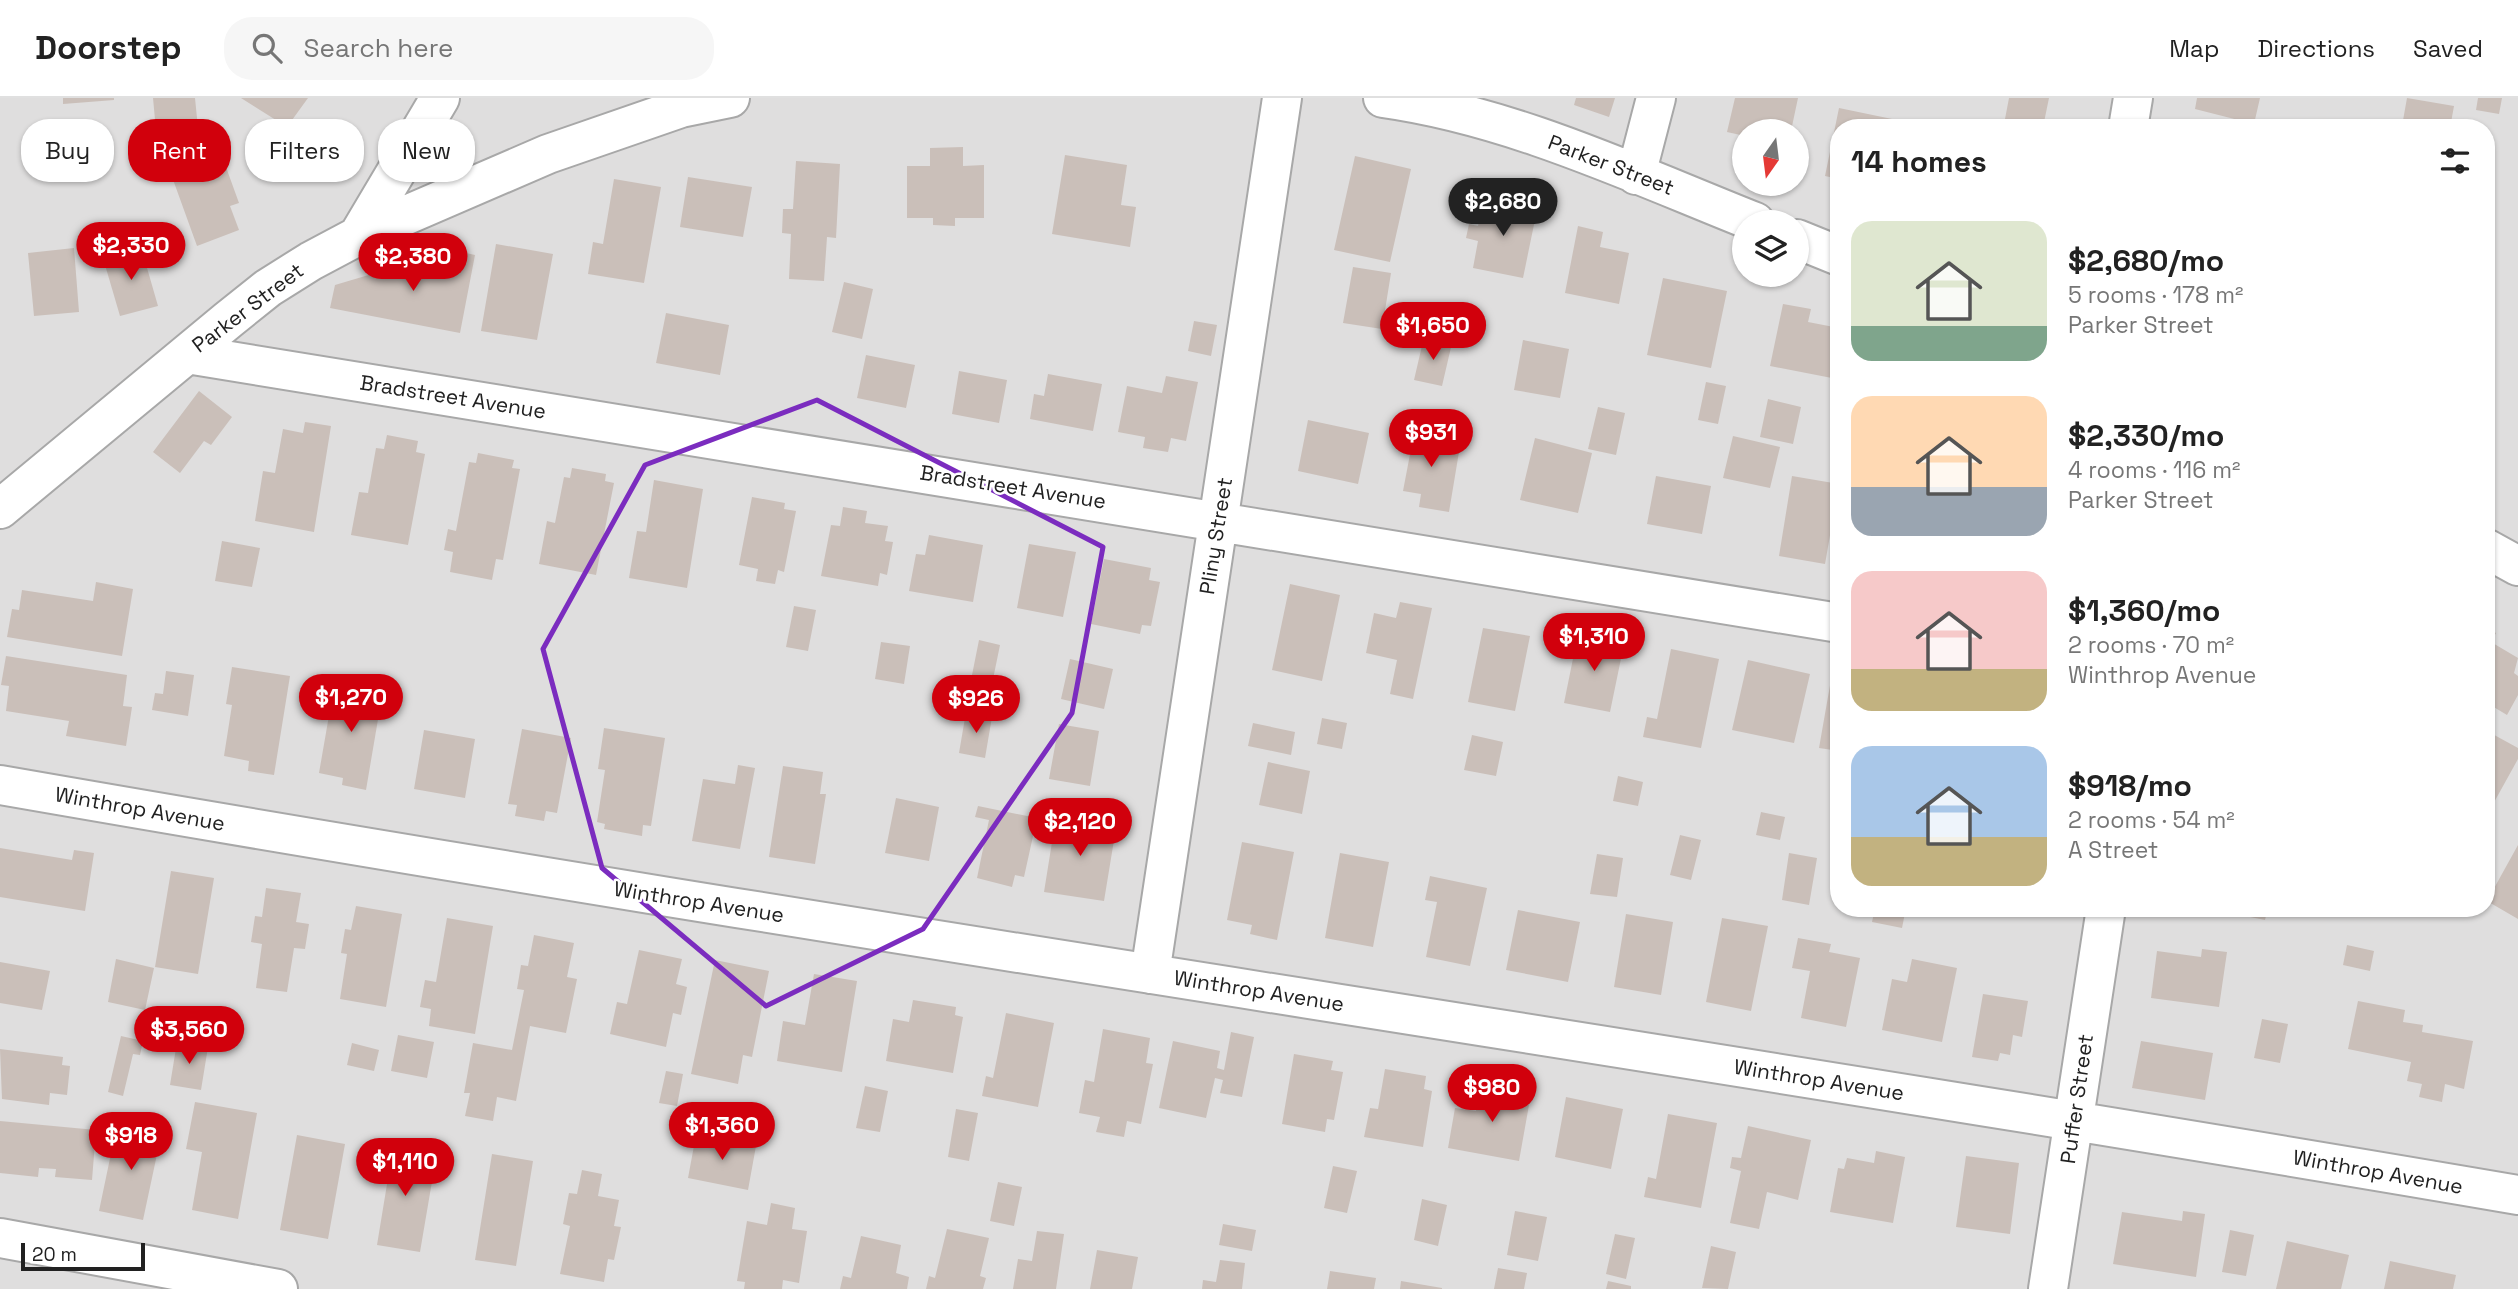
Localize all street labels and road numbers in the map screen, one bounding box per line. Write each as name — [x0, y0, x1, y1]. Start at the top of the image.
street label: Parker Street — [1544, 128, 1678, 201]
street label: Parker Street — [186, 257, 309, 358]
street label: Bradstreet Avenue — [358, 368, 548, 425]
street label: Bradstreet Avenue — [918, 458, 1108, 515]
street label: Pliny Street — [1193, 476, 1238, 596]
street label: Winthrop Avenue — [53, 780, 227, 837]
street label: Winthrop Avenue — [612, 875, 786, 928]
street label: Winthrop Avenue — [1172, 964, 1346, 1017]
street label: Puffer Street — [2054, 1032, 2099, 1166]
street label: Winthrop Avenue — [1732, 1053, 1906, 1106]
street label: Winthrop Avenue — [2291, 1143, 2465, 1200]

